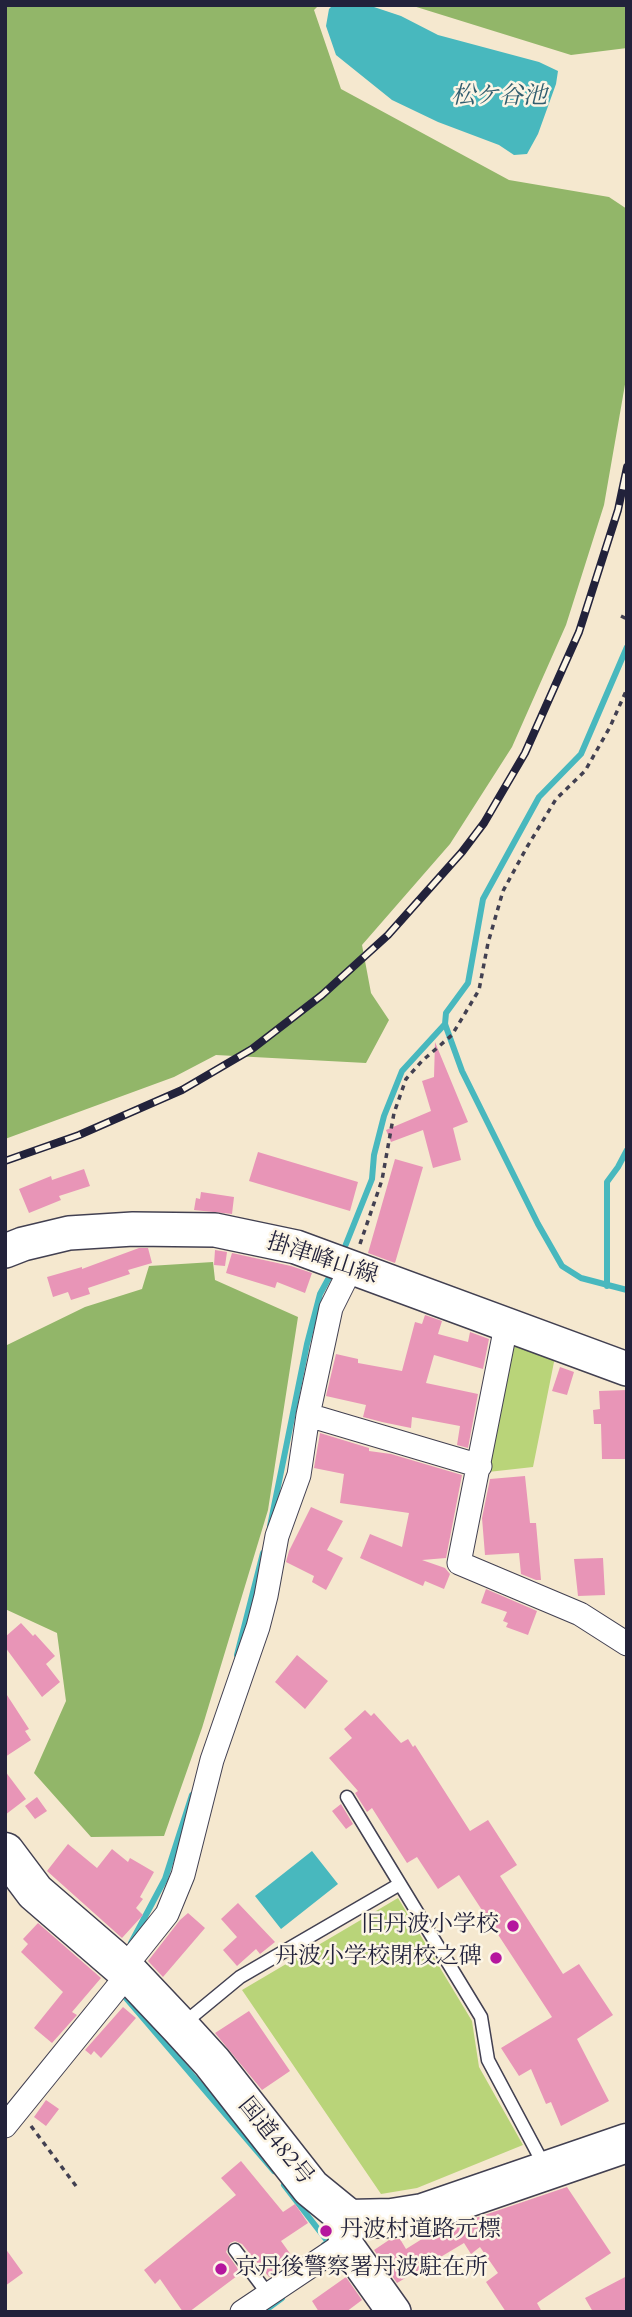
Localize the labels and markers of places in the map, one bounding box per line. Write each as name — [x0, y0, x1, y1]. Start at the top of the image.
place label: 旧丹波小学校 — [361, 1912, 499, 1940]
marker: 旧丹波小学校 — [505, 1918, 521, 1934]
place label: 丹波小学校閉校之碑 — [275, 1944, 482, 1972]
marker: 丹波小学校閉校之碑 — [488, 1950, 504, 1966]
place label: 丹波村道路元標 — [340, 2217, 501, 2245]
marker: 丹波村道路元標 — [318, 2223, 334, 2239]
place label: 京丹後警察署丹波駐在所 — [235, 2255, 488, 2283]
marker: 京丹後警察署丹波駐在所 — [213, 2261, 229, 2277]

